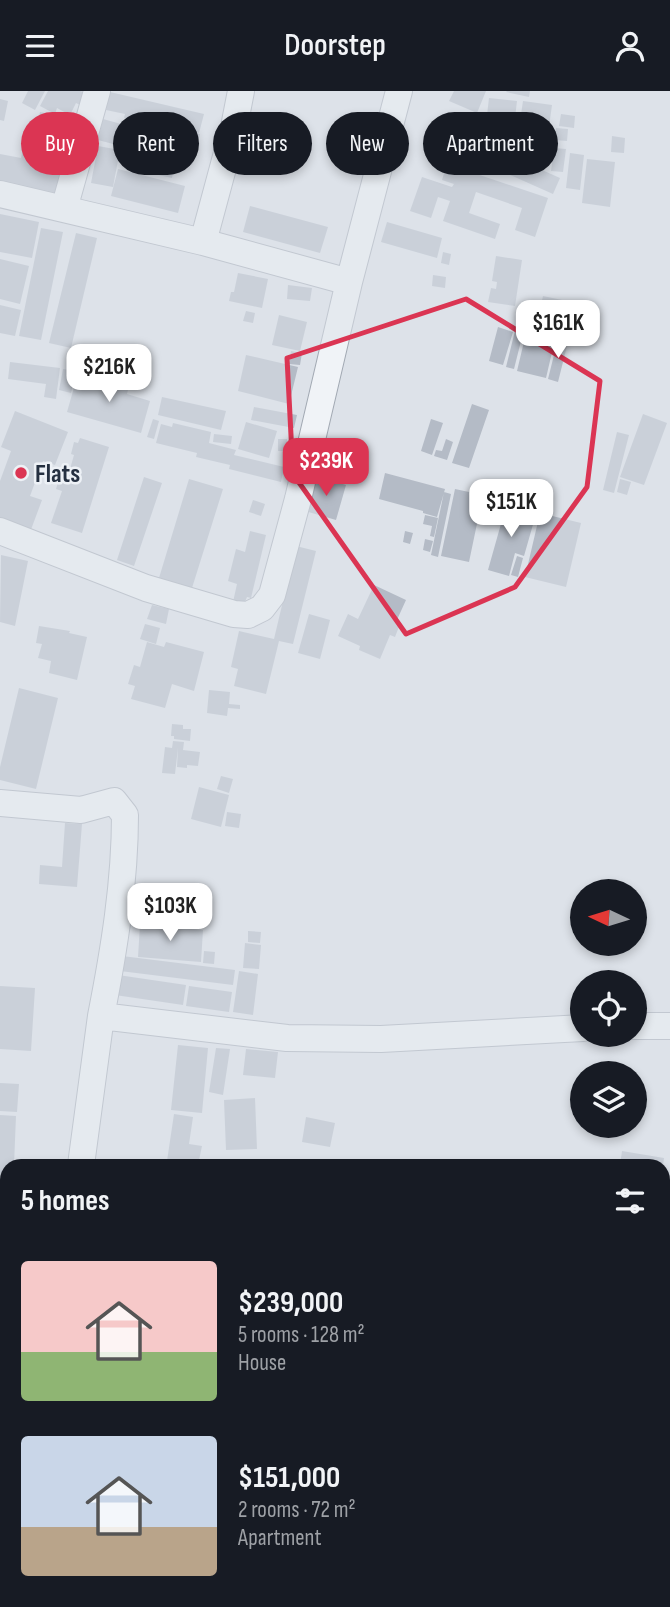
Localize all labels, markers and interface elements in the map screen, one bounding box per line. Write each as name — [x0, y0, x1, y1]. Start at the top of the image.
text: Doorstep — [284, 26, 386, 65]
icon: menu — [21, 27, 59, 65]
icon: person — [611, 27, 649, 65]
chip: Buy — [21, 112, 99, 175]
chip: Rent — [113, 112, 199, 175]
chip: Filters — [213, 112, 312, 175]
chip: New — [326, 112, 409, 175]
chip: Apartment — [423, 112, 558, 175]
pin: $161K — [509, 301, 607, 360]
text: $161K — [532, 309, 584, 337]
pin: $216K — [60, 345, 158, 404]
text: $216K — [82, 353, 136, 381]
pin: $239K — [277, 439, 375, 498]
text: $239K — [299, 447, 353, 475]
place label: Flats — [35, 459, 80, 490]
marker: Flats — [13, 465, 29, 481]
pin: $151K — [462, 479, 560, 539]
text: $151K — [485, 488, 537, 516]
north arrow — [570, 879, 648, 955]
map controls — [570, 879, 647, 1138]
pin: $103K — [121, 883, 219, 943]
text: $103K — [143, 892, 197, 920]
button: locate — [570, 970, 647, 1047]
button: layers — [570, 1061, 647, 1138]
icon: filters — [611, 1182, 649, 1220]
text: 5 homes — [21, 1183, 110, 1219]
text: $239,000 — [238, 1285, 343, 1321]
icon: home — [77, 1289, 161, 1373]
text: 5 rooms · 128 m² — [238, 1321, 365, 1349]
text: House — [238, 1349, 286, 1377]
text: $151,000 — [238, 1460, 340, 1496]
icon: home — [77, 1464, 161, 1548]
text: 2 rooms · 72 m² — [238, 1496, 356, 1524]
text: Apartment — [238, 1524, 322, 1552]

